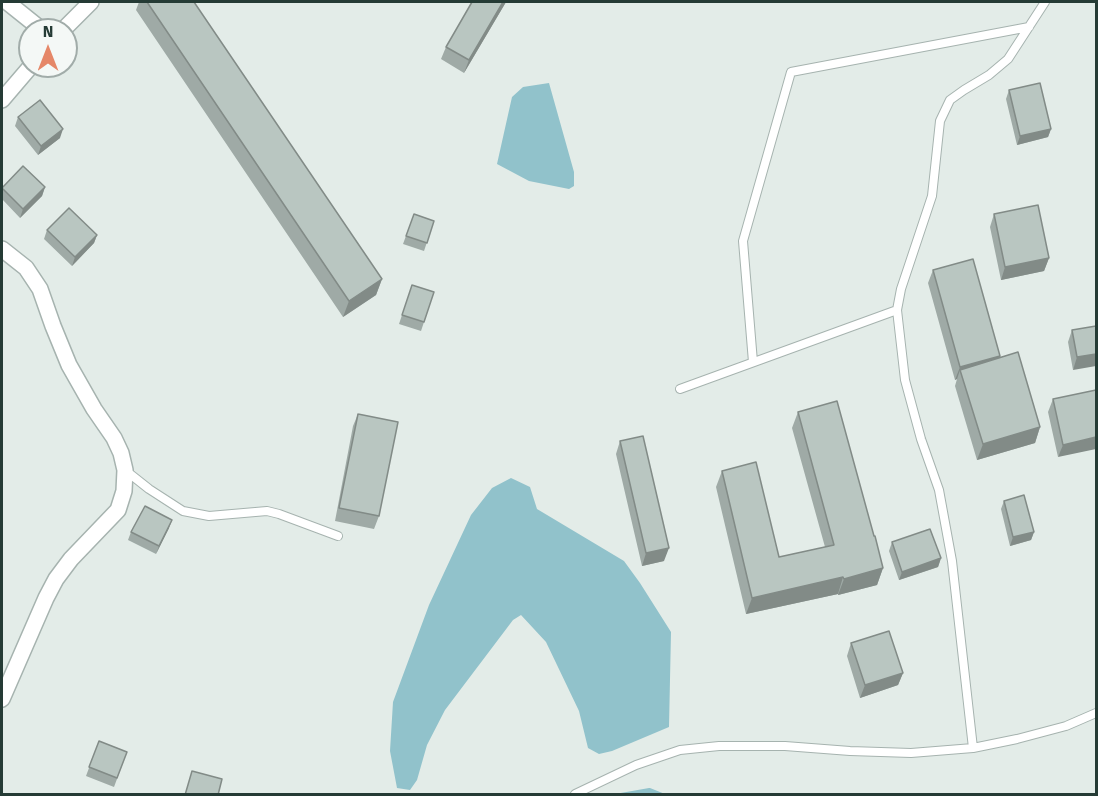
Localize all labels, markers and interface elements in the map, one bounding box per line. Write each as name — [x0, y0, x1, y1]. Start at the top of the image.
north arrow — [18, 18, 78, 78]
text: N — [43, 22, 53, 41]

